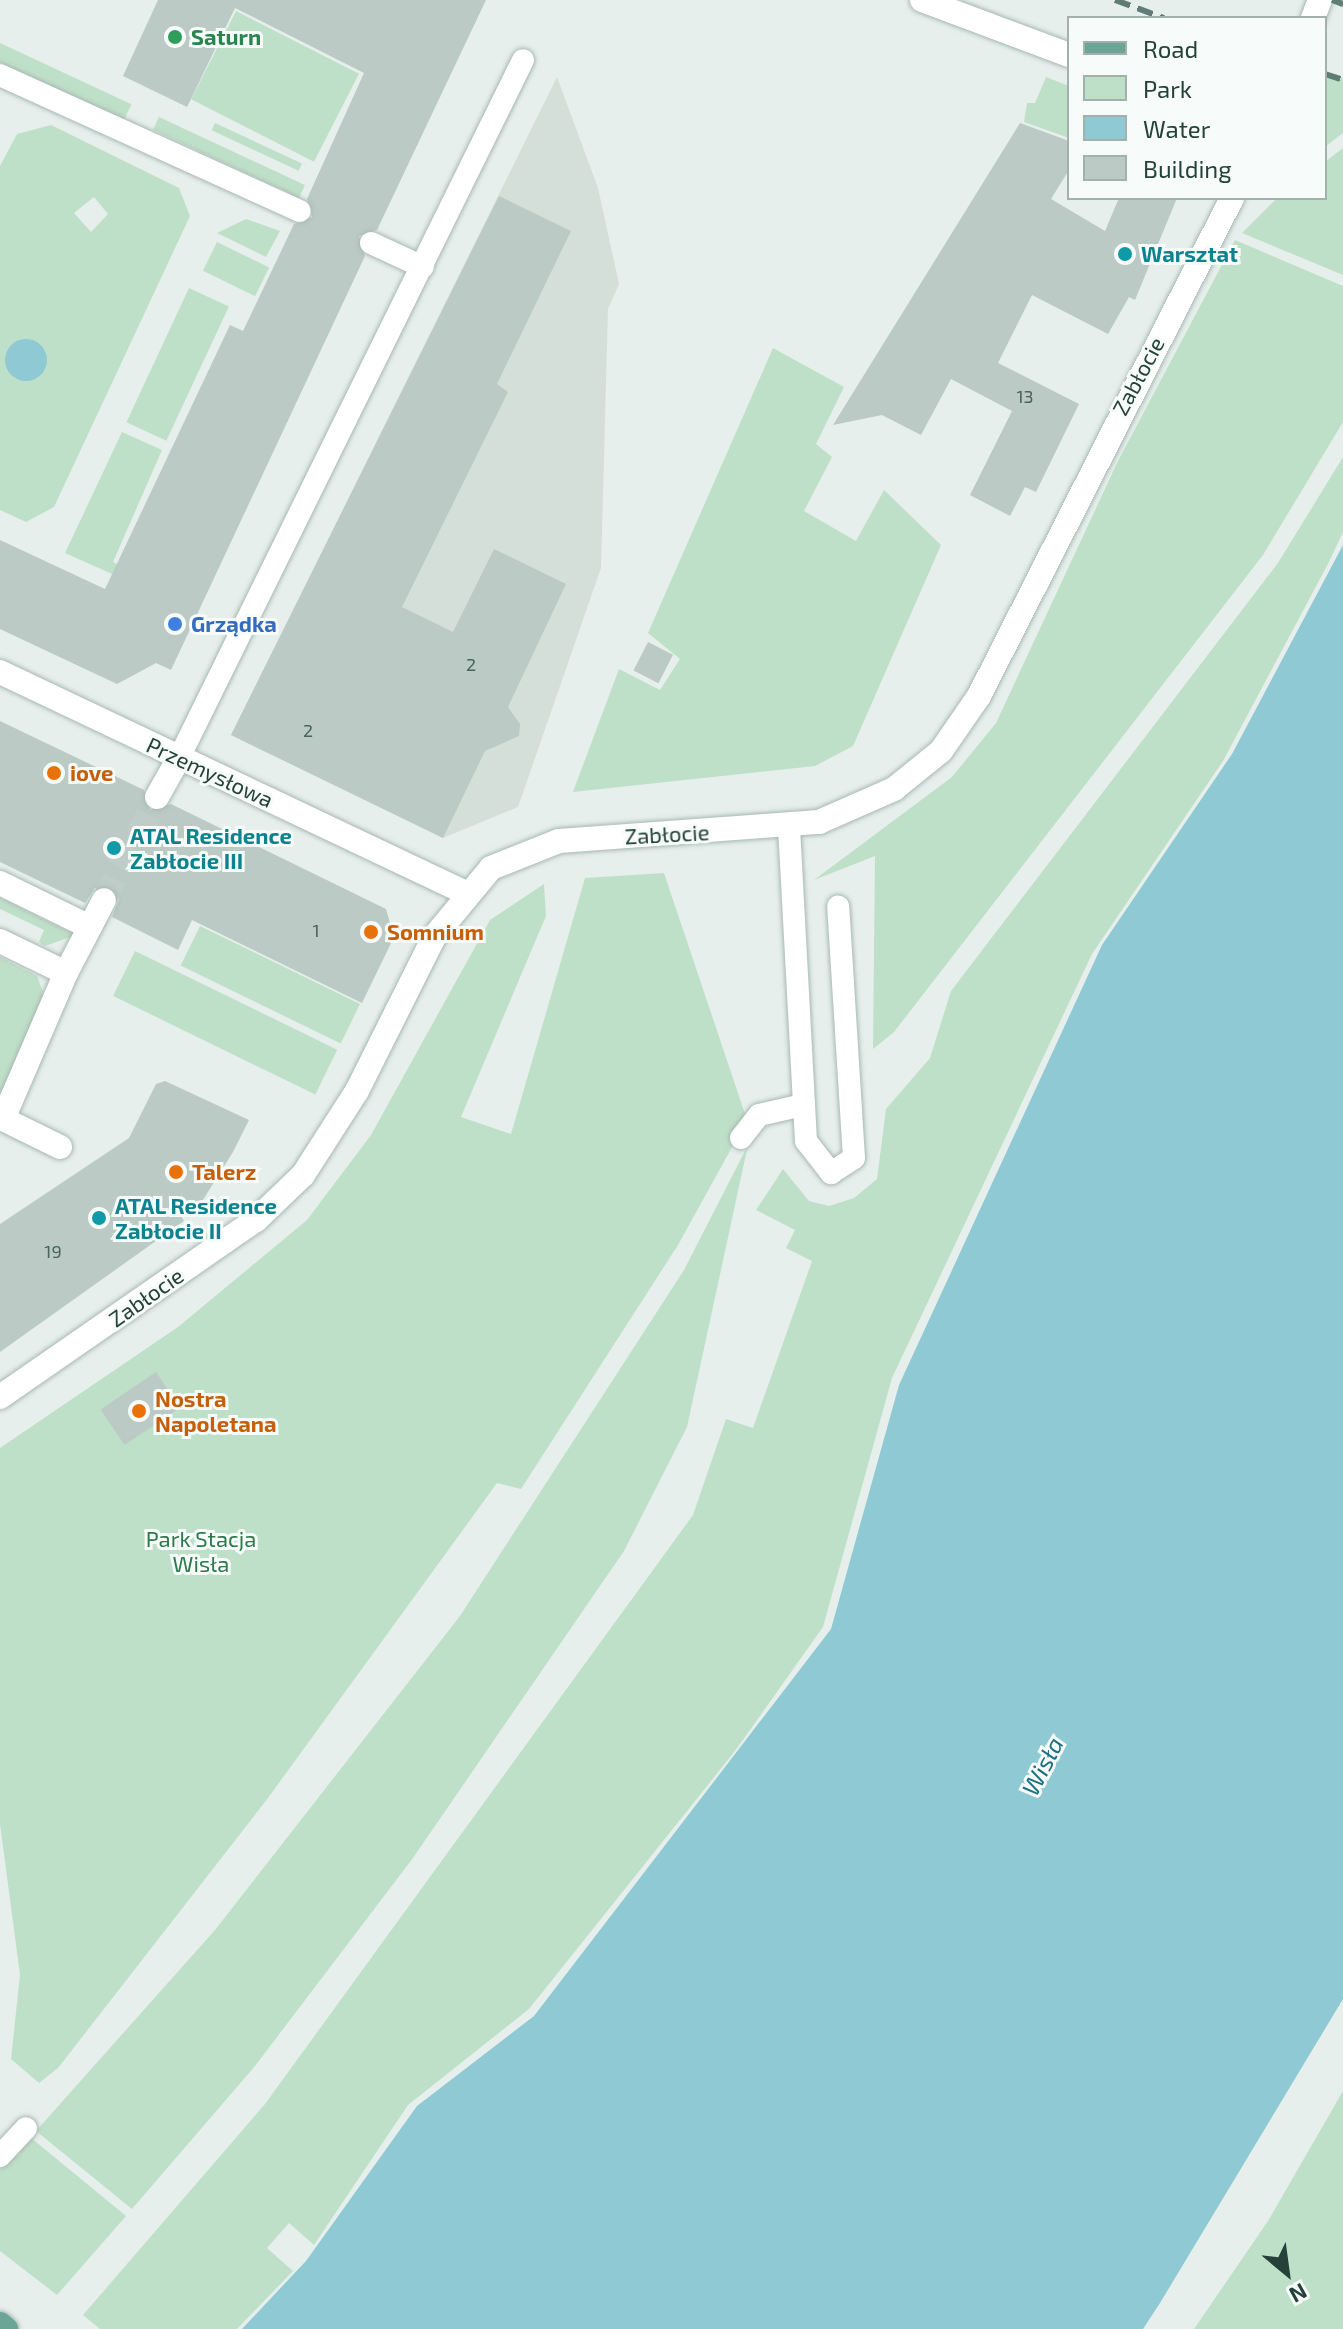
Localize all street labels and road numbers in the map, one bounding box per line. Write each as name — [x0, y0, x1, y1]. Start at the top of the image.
street label: Zabłocie — [1106, 332, 1170, 420]
street label: Przemysłowa — [142, 731, 278, 813]
street label: Zabłocie — [624, 819, 710, 849]
street label: Zabłocie — [104, 1262, 188, 1332]

